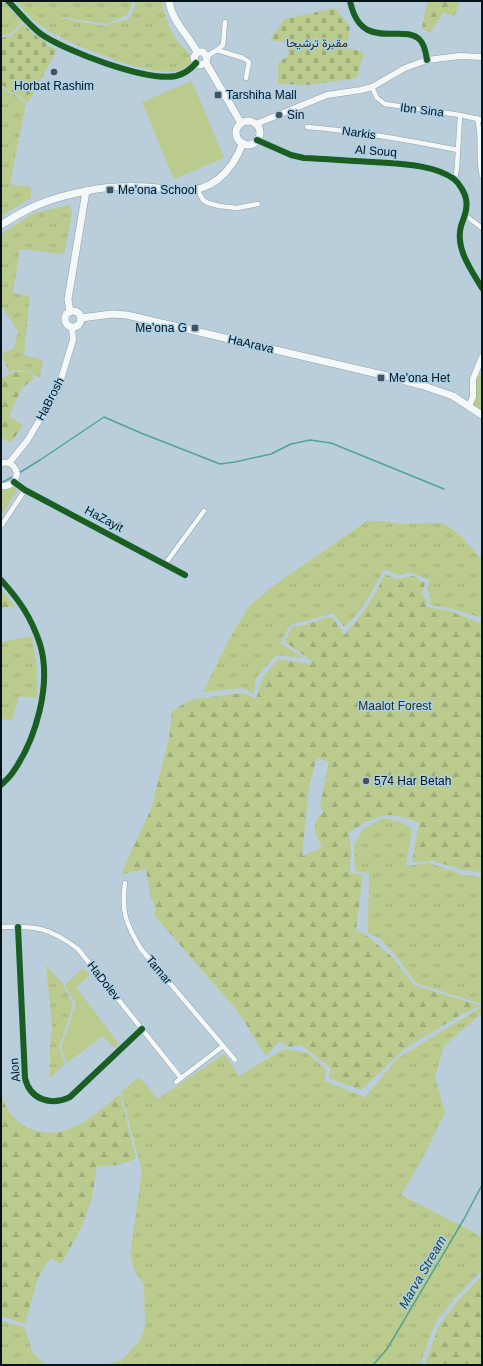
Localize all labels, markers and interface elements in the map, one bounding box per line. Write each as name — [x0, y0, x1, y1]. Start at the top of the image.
park label: مقبرة ترشيحا — [286, 36, 348, 51]
marker: Horbat Rashim — [49, 67, 59, 77]
place label: Horbat Rashim — [14, 79, 94, 93]
place label: Tarshiha Mall — [226, 88, 297, 102]
marker: Tarshiha Mall — [213, 90, 223, 100]
street label: Ibn Sina — [399, 100, 445, 120]
place label: Sin — [287, 108, 304, 122]
marker: Sin — [274, 110, 284, 120]
street label: Narkis — [341, 124, 377, 142]
street label: Al Souq — [355, 143, 397, 159]
place label: Me'ona School — [118, 183, 197, 197]
marker: Me'ona School — [105, 185, 115, 195]
place label: Me'ona G — [135, 321, 187, 335]
marker: Me'ona G — [190, 323, 200, 333]
street label: HaArava — [227, 332, 276, 356]
place label: Me'ona Het — [389, 371, 451, 385]
marker: Me'ona Het — [376, 373, 386, 383]
street label: HaBrosh — [33, 375, 67, 423]
street label: HaZayit — [82, 503, 126, 535]
park label: Maalot Forest — [358, 699, 432, 713]
place label: 574 Har Betah — [374, 774, 451, 788]
marker: 574 Har Betah — [361, 776, 371, 786]
street label: Tamar — [143, 953, 175, 987]
street label: HaDolev — [84, 959, 124, 1003]
street label: Alon — [7, 1057, 23, 1083]
water label: Marva Stream — [396, 1233, 449, 1311]

